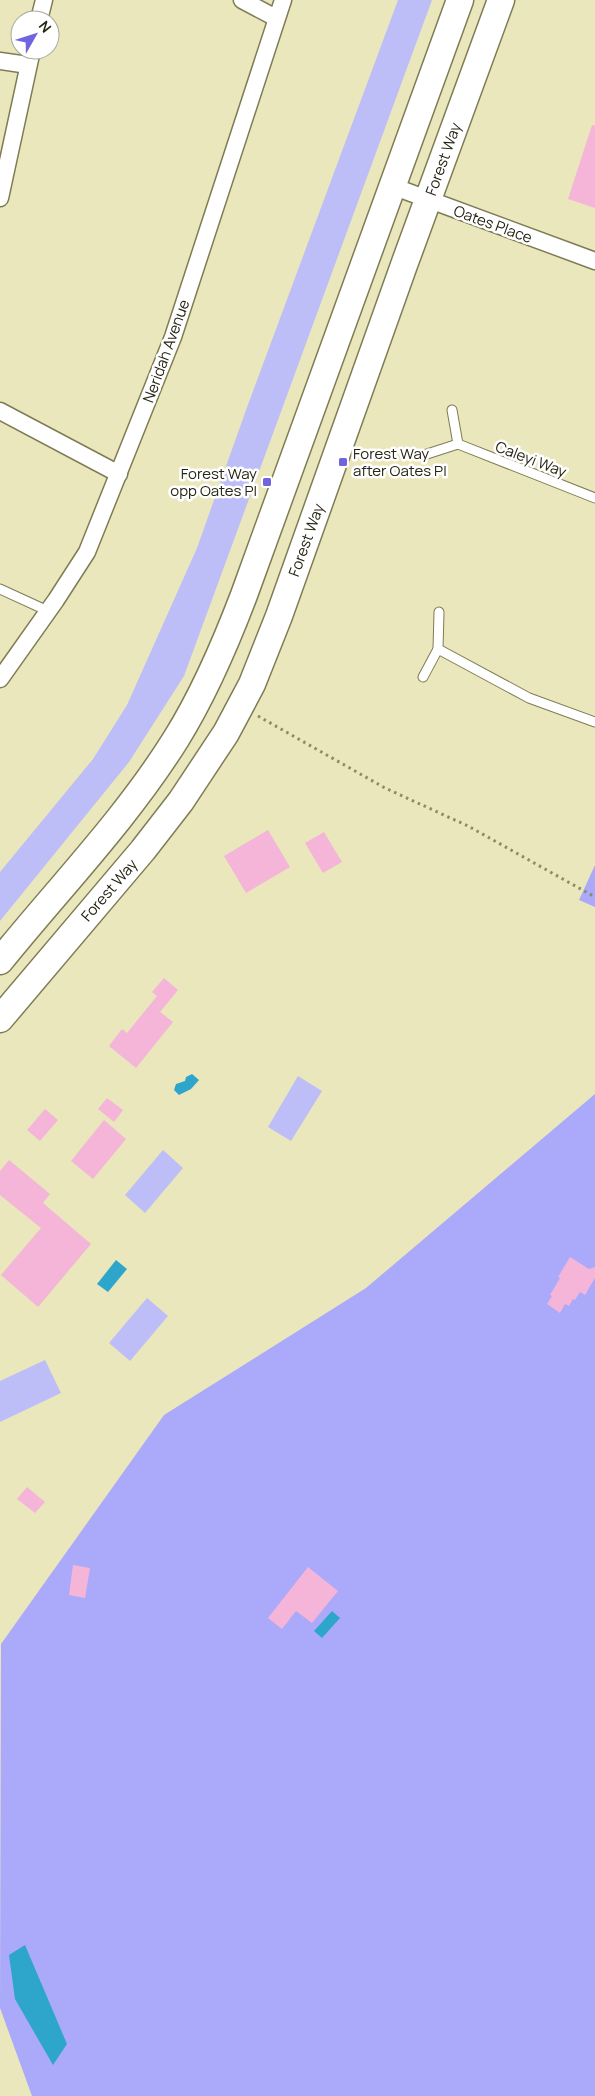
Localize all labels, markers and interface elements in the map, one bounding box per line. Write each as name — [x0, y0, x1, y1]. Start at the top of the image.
north arrow — [10, 10, 60, 60]
text: N — [35, 17, 56, 36]
street label: Forest Way — [420, 119, 466, 198]
street label: Oates Place — [451, 200, 535, 248]
street label: Neridah Avenue — [138, 296, 194, 406]
street label: Caleyi Way — [492, 436, 570, 482]
place label: Forest Way after Oates Pl — [353, 443, 447, 481]
marker: Forest Way after Oates Pl — [337, 456, 349, 468]
place label: Forest Way opp Oates Pl — [170, 463, 257, 501]
marker: Forest Way opp Oates Pl — [261, 476, 273, 488]
street label: Forest Way — [283, 500, 329, 579]
street label: Forest Way — [76, 854, 142, 926]

